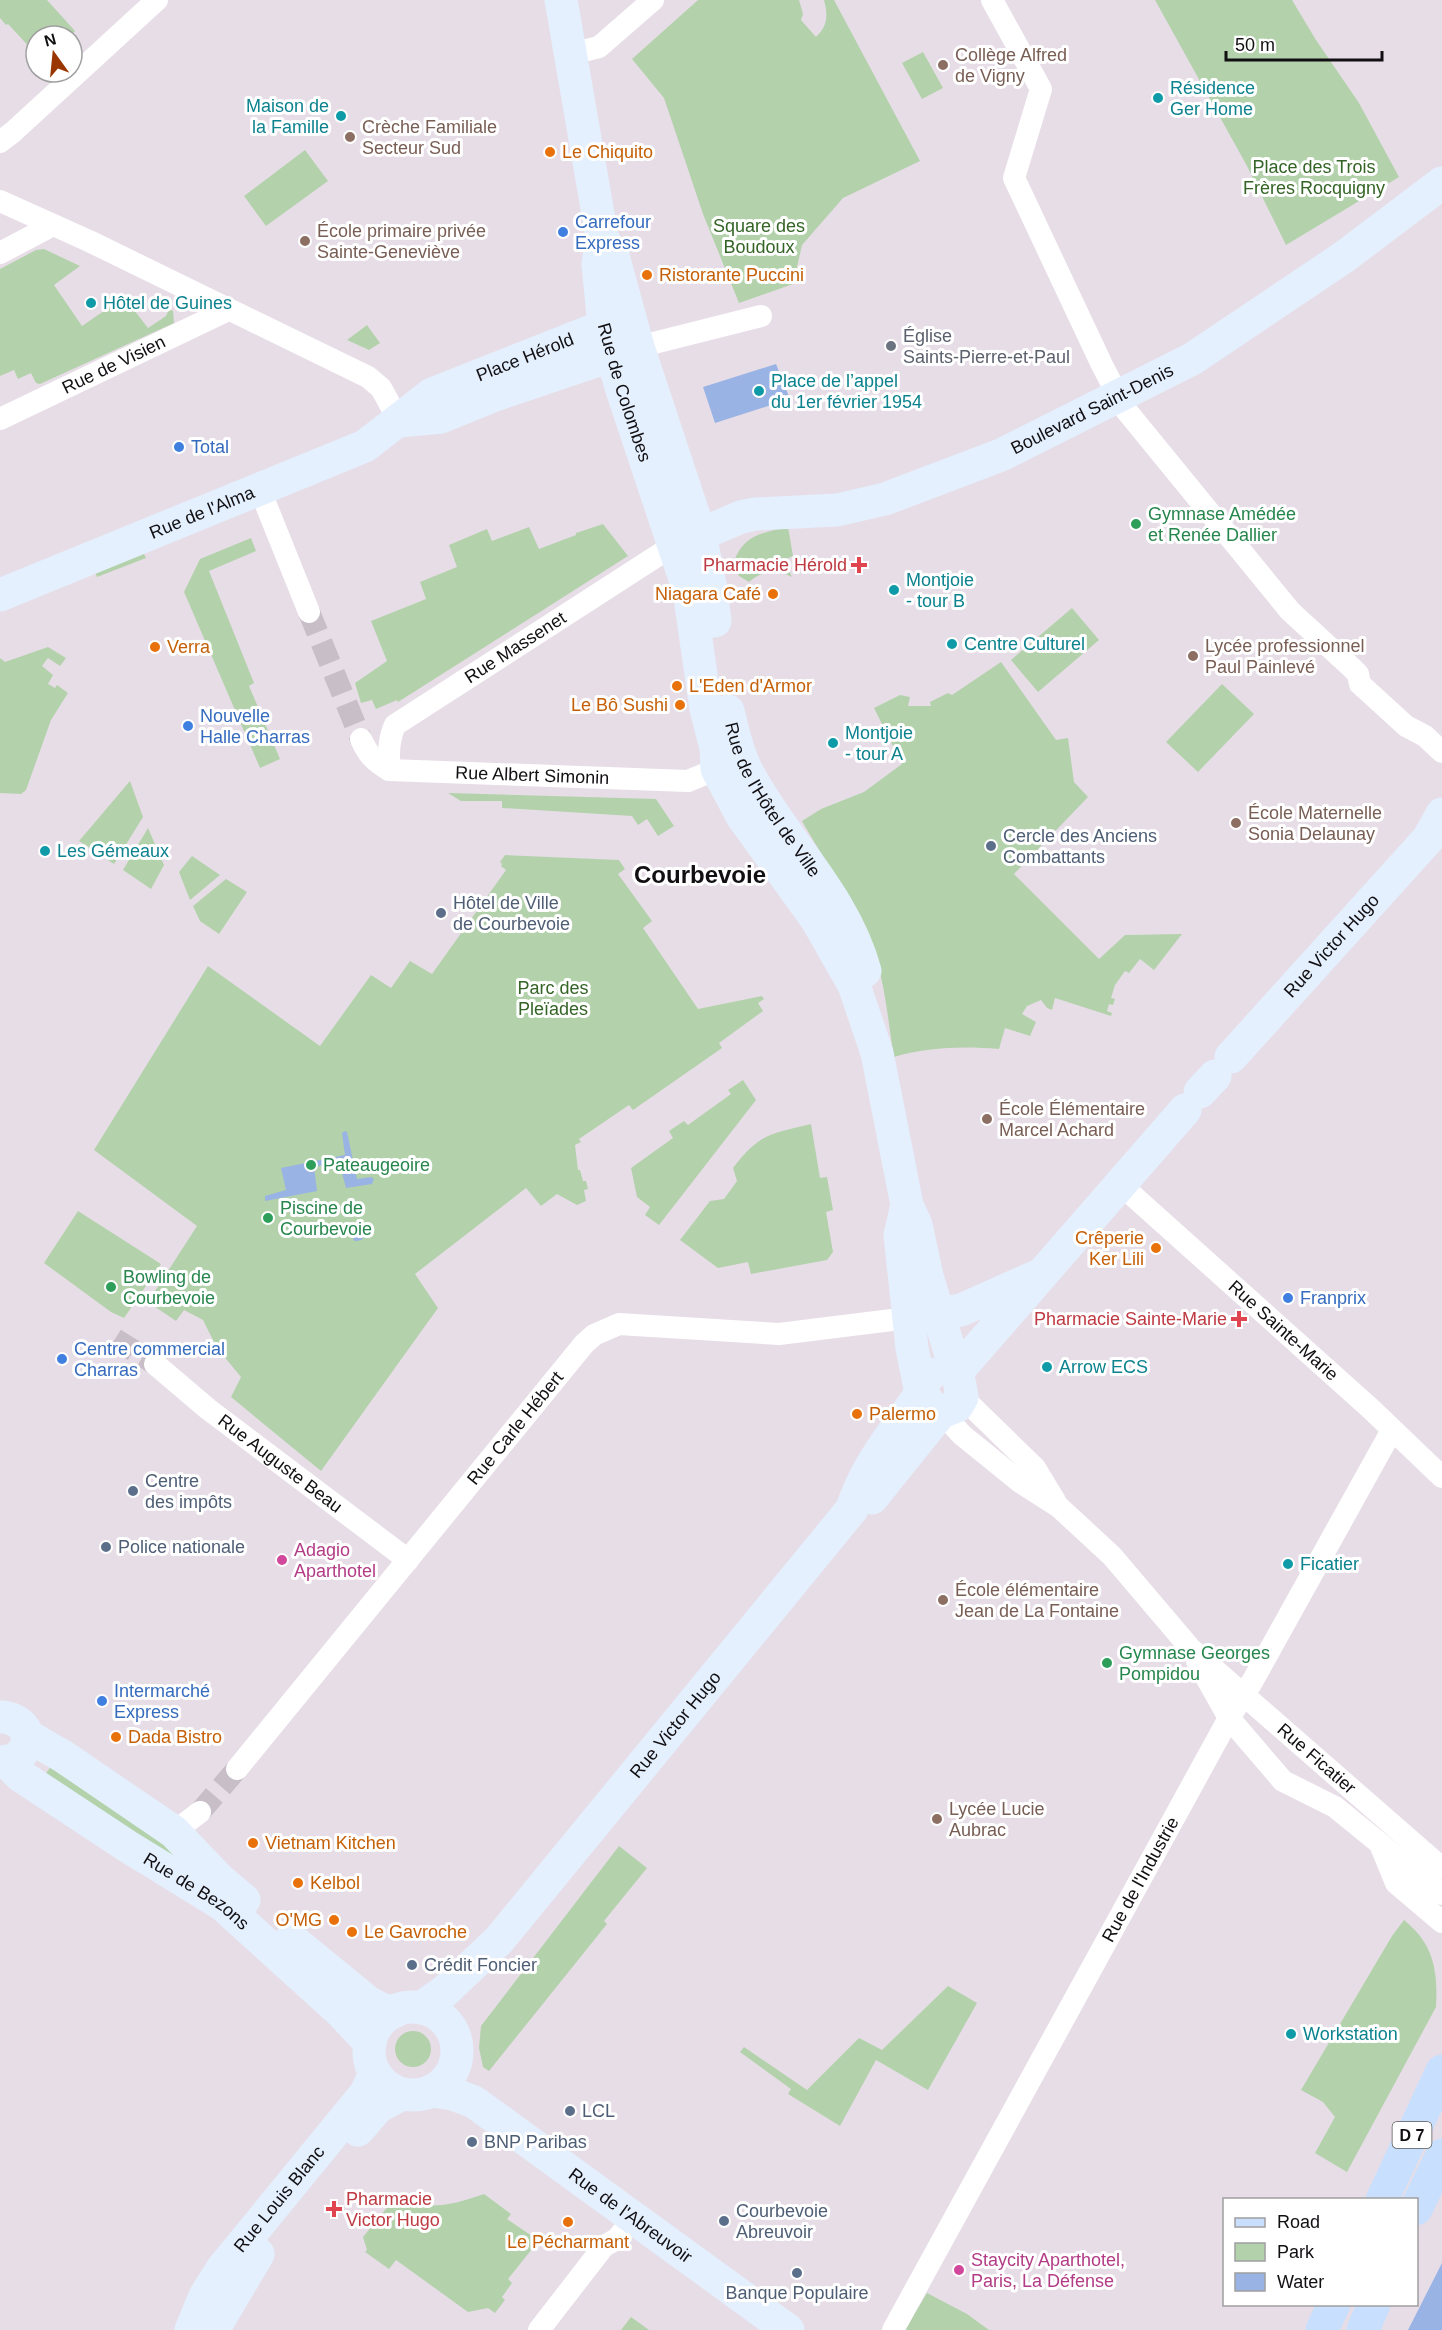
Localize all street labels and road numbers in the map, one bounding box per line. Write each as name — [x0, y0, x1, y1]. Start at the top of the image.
street label: Rue de Colombes — [594, 321, 655, 464]
street label: Place Hérold — [473, 329, 577, 386]
street label: Rue de Visien — [59, 332, 168, 398]
street label: Boulevard Saint-Denis — [1008, 360, 1177, 458]
street label: Rue de l'Alma — [146, 482, 258, 543]
street label: Rue Massenet — [461, 607, 570, 687]
street label: Rue de l'Hôtel de Ville — [721, 720, 825, 881]
street label: Rue Albert Simonin — [455, 762, 610, 788]
street label: Rue Victor Hugo — [1280, 890, 1383, 1001]
street label: Rue Sainte-Marie — [1224, 1276, 1342, 1385]
street label: Rue Carle Hébert — [463, 1368, 567, 1489]
street label: Rue Auguste Beau — [214, 1410, 346, 1517]
street label: Rue Victor Hugo — [626, 1667, 725, 1782]
street label: Rue Ficatier — [1273, 1719, 1360, 1798]
street label: Rue de l'Industrie — [1098, 1813, 1183, 1945]
street label: Rue de Bezons — [140, 1849, 253, 1934]
road number: D 7 — [1392, 2122, 1432, 2148]
street label: Rue Louis Blanc — [230, 2142, 328, 2256]
street label: Rue de l'Abreuvoir — [565, 2164, 696, 2267]

